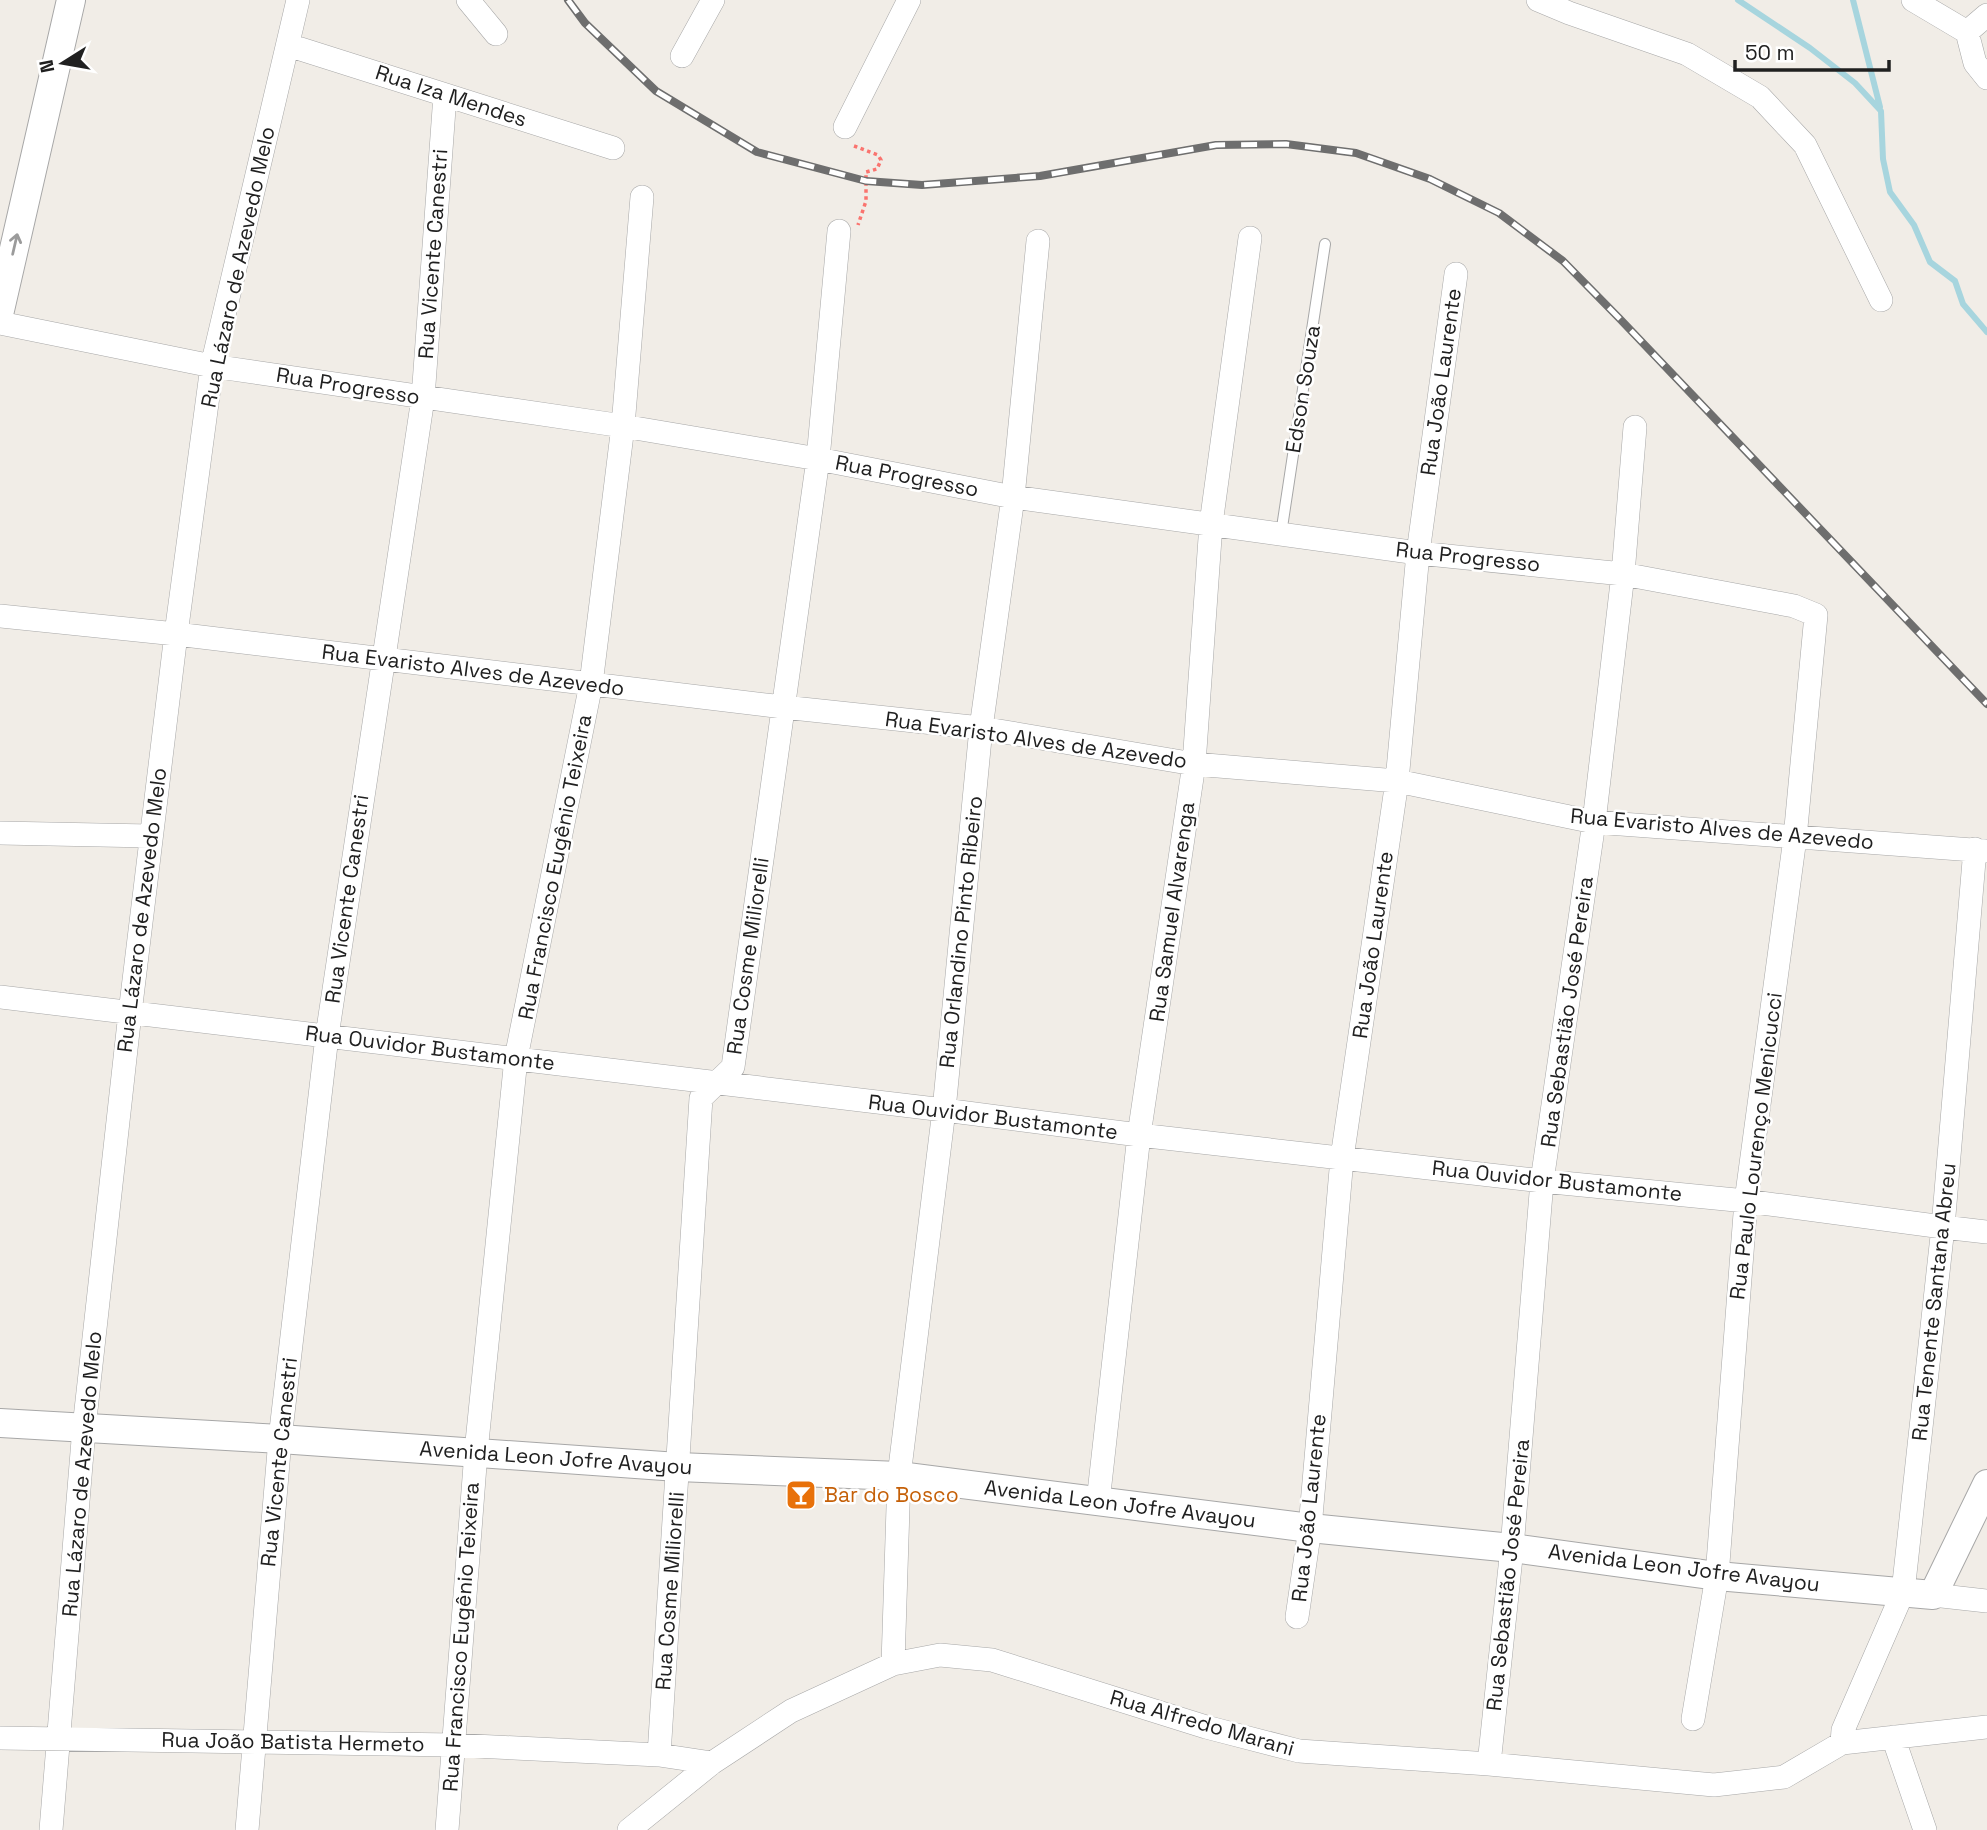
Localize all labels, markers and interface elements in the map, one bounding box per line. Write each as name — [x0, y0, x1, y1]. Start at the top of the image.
north arrow — [28, 28, 98, 98]
scale bar — [1735, 28, 1889, 72]
text: 50 m — [1745, 39, 1795, 66]
text: N — [33, 58, 60, 75]
street label: Rua Iza Mendes — [372, 58, 530, 133]
street label: Rua Lázaro de Azevedo Melo — [194, 124, 281, 410]
street label: Rua Vicente Canestri — [412, 148, 453, 360]
one-way arrow — [9, 233, 23, 256]
street label: Rua João Laurente — [1414, 286, 1467, 477]
street label: Edson Souza — [1279, 323, 1326, 455]
street label: Rua Progresso — [274, 361, 422, 410]
street label: Rua Progresso — [833, 448, 981, 503]
street label: Rua Progresso — [1394, 535, 1542, 578]
street label: Rua Evaristo Alves de Azevedo — [320, 638, 626, 701]
street label: Rua Evaristo Alves de Azevedo — [883, 705, 1189, 774]
street label: Rua Francisco Eugênio Teixeira — [512, 712, 597, 1022]
street label: Rua Lázaro de Azevedo Melo — [111, 766, 172, 1054]
street label: Rua Vicente Canestri — [318, 793, 375, 1005]
street label: Rua Orlandino Pinto Ribeiro — [933, 794, 988, 1069]
street label: Rua Samuel Alvarenga — [1143, 800, 1200, 1024]
street label: Rua Evaristo Alves de Azevedo — [1569, 802, 1875, 855]
street label: Rua João Laurente — [1346, 849, 1399, 1040]
street label: Rua Cosme Miliorelli — [720, 856, 775, 1056]
street label: Rua Sebastião José Pereira — [1534, 875, 1599, 1149]
street label: Rua Paulo Lourenço Menicucci — [1723, 991, 1788, 1301]
street label: Rua Ouvidor Bustamonte — [304, 1019, 556, 1076]
street label: Rua Ouvidor Bustamonte — [867, 1088, 1119, 1145]
street label: Rua Ouvidor Bustamonte — [1431, 1154, 1683, 1207]
street label: Rua Tenente Santana Abreu — [1905, 1162, 1962, 1442]
street label: Rua Lázaro de Azevedo Melo — [56, 1330, 107, 1618]
street label: Rua Vicente Canestri — [254, 1356, 303, 1568]
street label: Rua João Laurente — [1285, 1413, 1332, 1603]
street label: Avenida Leon Jofre Avayou — [419, 1434, 693, 1481]
street label: Rua Sebastião José Pereira — [1480, 1438, 1535, 1712]
street label: Avenida Leon Jofre Avayou — [983, 1473, 1257, 1534]
bar icon: Bar do Bosco — [784, 1478, 818, 1512]
street label: Rua Francisco Eugênio Teixeira — [436, 1481, 485, 1793]
place label: Bar do Bosco — [824, 1481, 959, 1508]
street label: Rua Cosme Miliorelli — [649, 1491, 690, 1691]
street label: Avenida Leon Jofre Avayou — [1547, 1537, 1821, 1598]
street label: Rua Alfredo Marani — [1107, 1683, 1298, 1762]
street label: Rua João Batista Hermeto — [161, 1726, 425, 1757]

